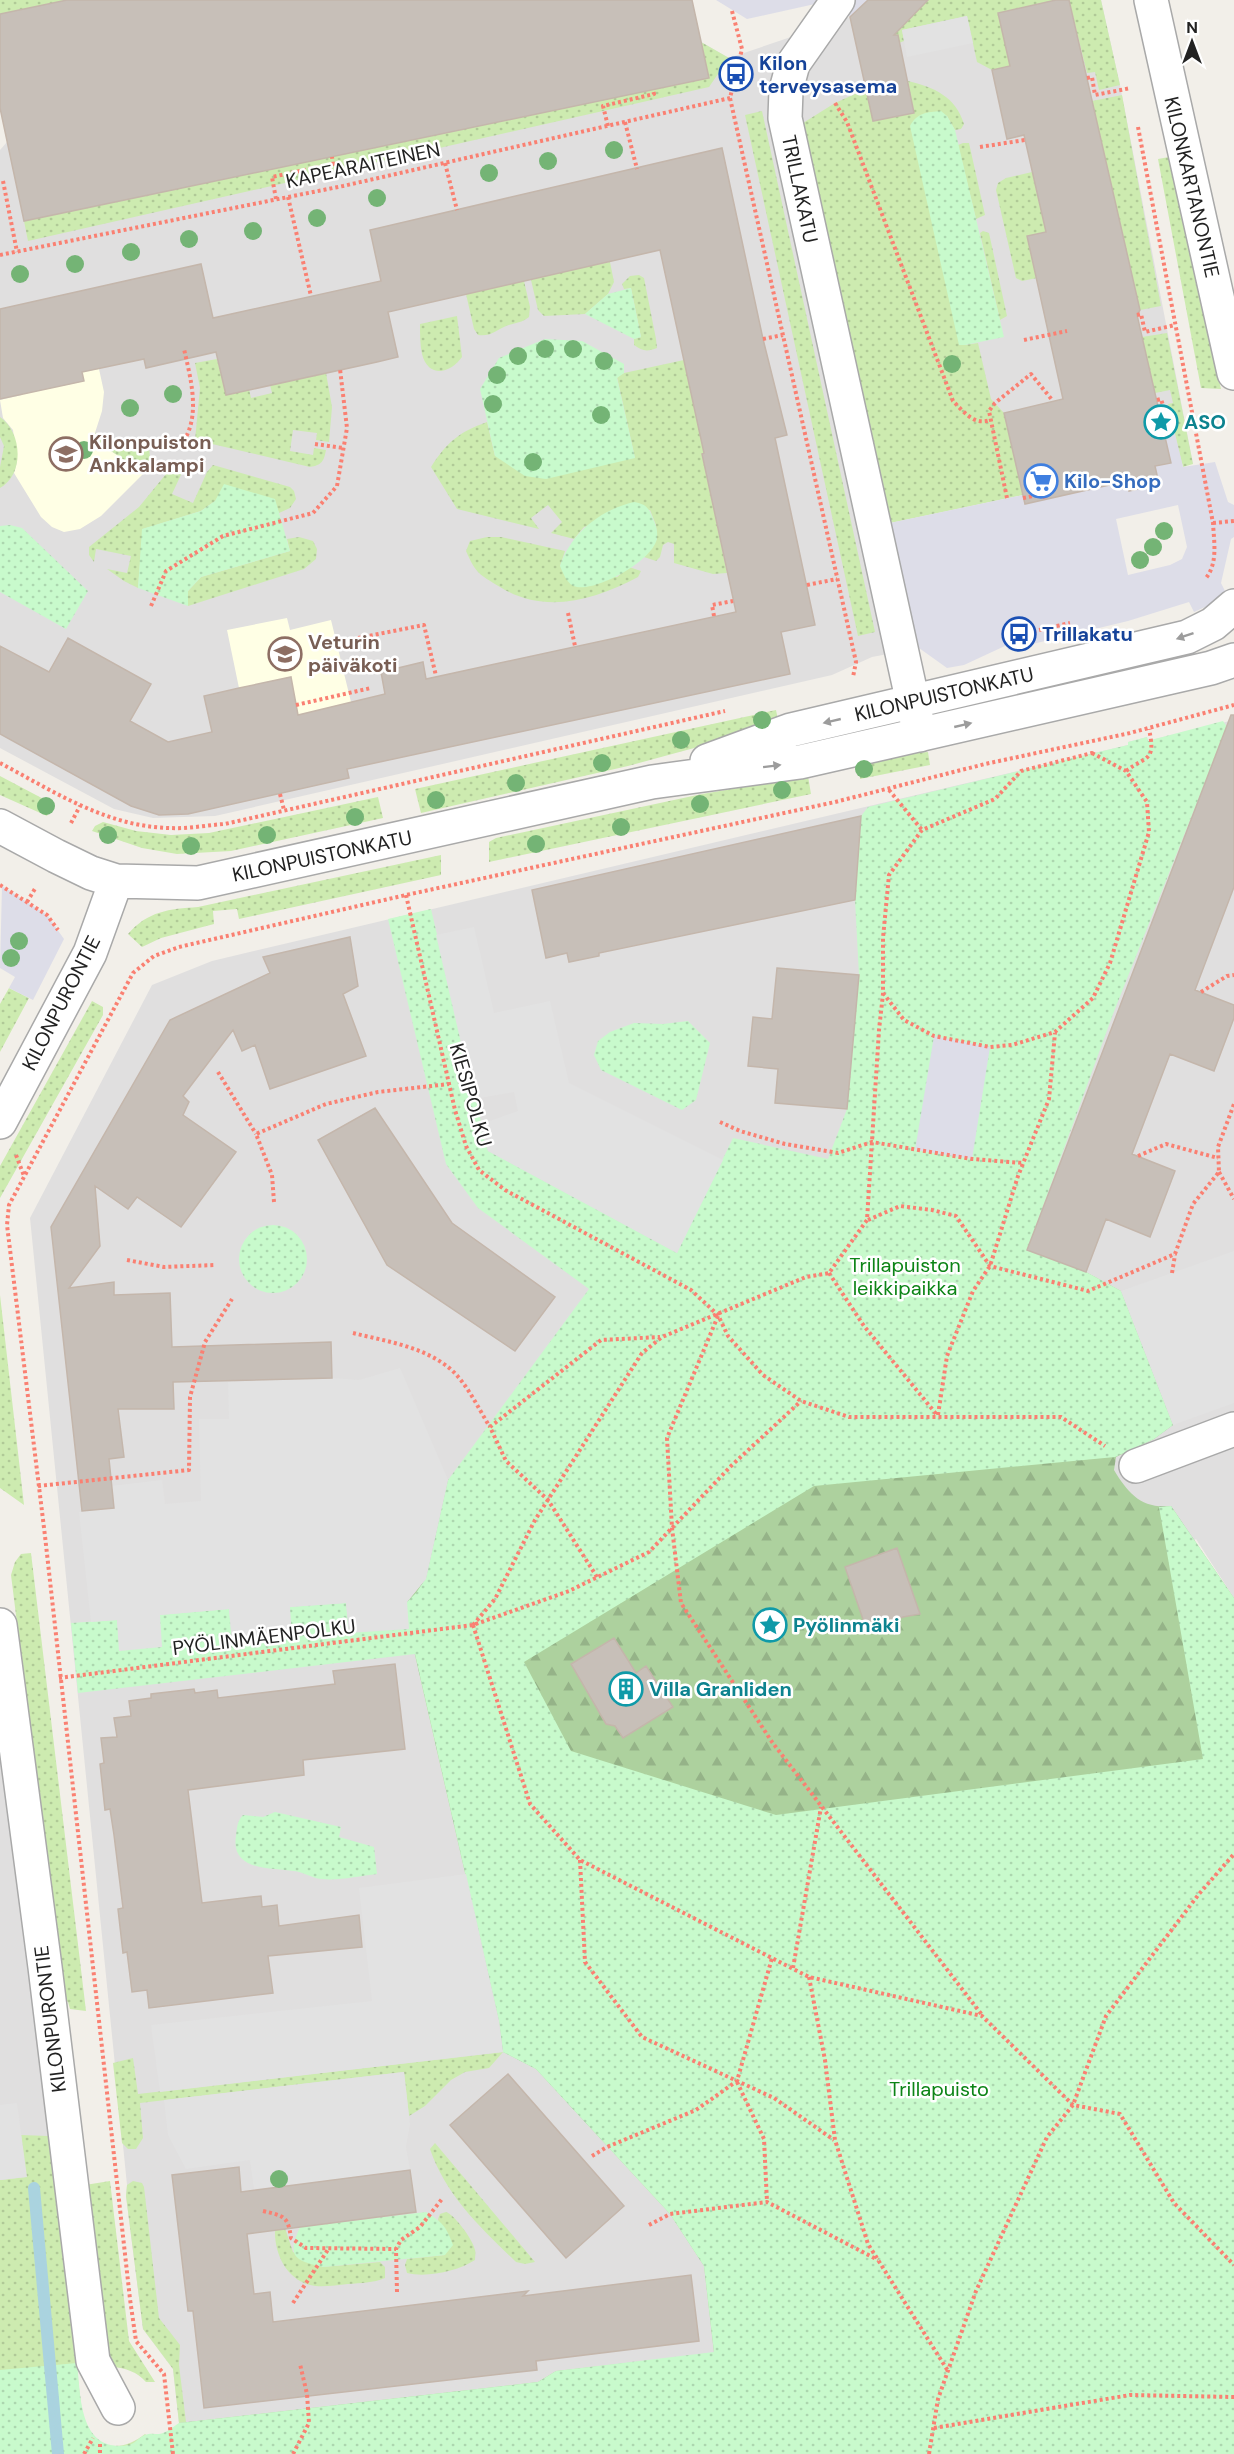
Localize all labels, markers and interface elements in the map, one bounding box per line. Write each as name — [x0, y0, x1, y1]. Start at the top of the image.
north arrow — [1162, 12, 1222, 72]
text: N — [1186, 17, 1198, 38]
place label: Kilon terveysasema — [759, 50, 897, 99]
bus stop icon: Kilon terveysasema — [718, 56, 754, 92]
street label: KILONKARTANONTIE — [1159, 94, 1225, 280]
street label: TRILLAKATU — [776, 133, 824, 245]
street label: KAPEARAITEINEN — [283, 136, 443, 194]
place icon: ASO — [1143, 404, 1179, 440]
place label: ASO — [1184, 409, 1226, 435]
place label: Kilonpuiston Ankkalampi — [89, 429, 212, 478]
school or university icon: Kilonpuiston Ankkalampi — [48, 436, 84, 472]
supermarket icon: Kilo-Shop — [1023, 463, 1059, 499]
place label: Kilo-Shop — [1064, 468, 1161, 494]
bus stop icon: Trillakatu — [1001, 616, 1037, 652]
place label: Trillakatu — [1042, 621, 1133, 647]
place label: Veturin päiväkoti — [308, 629, 397, 678]
one-way arrow — [1176, 632, 1194, 642]
school or university icon: Veturin päiväkoti — [267, 636, 303, 672]
street label: KILONPUISTONKATU — [852, 661, 1036, 727]
one-way arrow — [823, 716, 841, 726]
one-way arrow — [953, 720, 972, 729]
one-way arrow — [763, 761, 782, 770]
street label: KILONPUISTONKATU — [230, 824, 414, 888]
street label: KILONPURONTIE — [16, 931, 106, 1075]
street label: KIESIPOLKU — [444, 1040, 498, 1150]
park label: Trillapuiston leikkipaikka — [849, 1252, 961, 1301]
place icon: Pyölinmäki — [752, 1607, 788, 1643]
place label: Pyölinmäki — [793, 1612, 899, 1638]
street label: PYÖLINMÄENPOLKU — [171, 1613, 357, 1661]
building icon: Villa Granliden — [608, 1671, 644, 1707]
place label: Villa Granliden — [649, 1676, 792, 1702]
street label: KILONPURONTIE — [28, 1944, 72, 2094]
park label: Trillapuisto — [889, 2076, 989, 2102]

